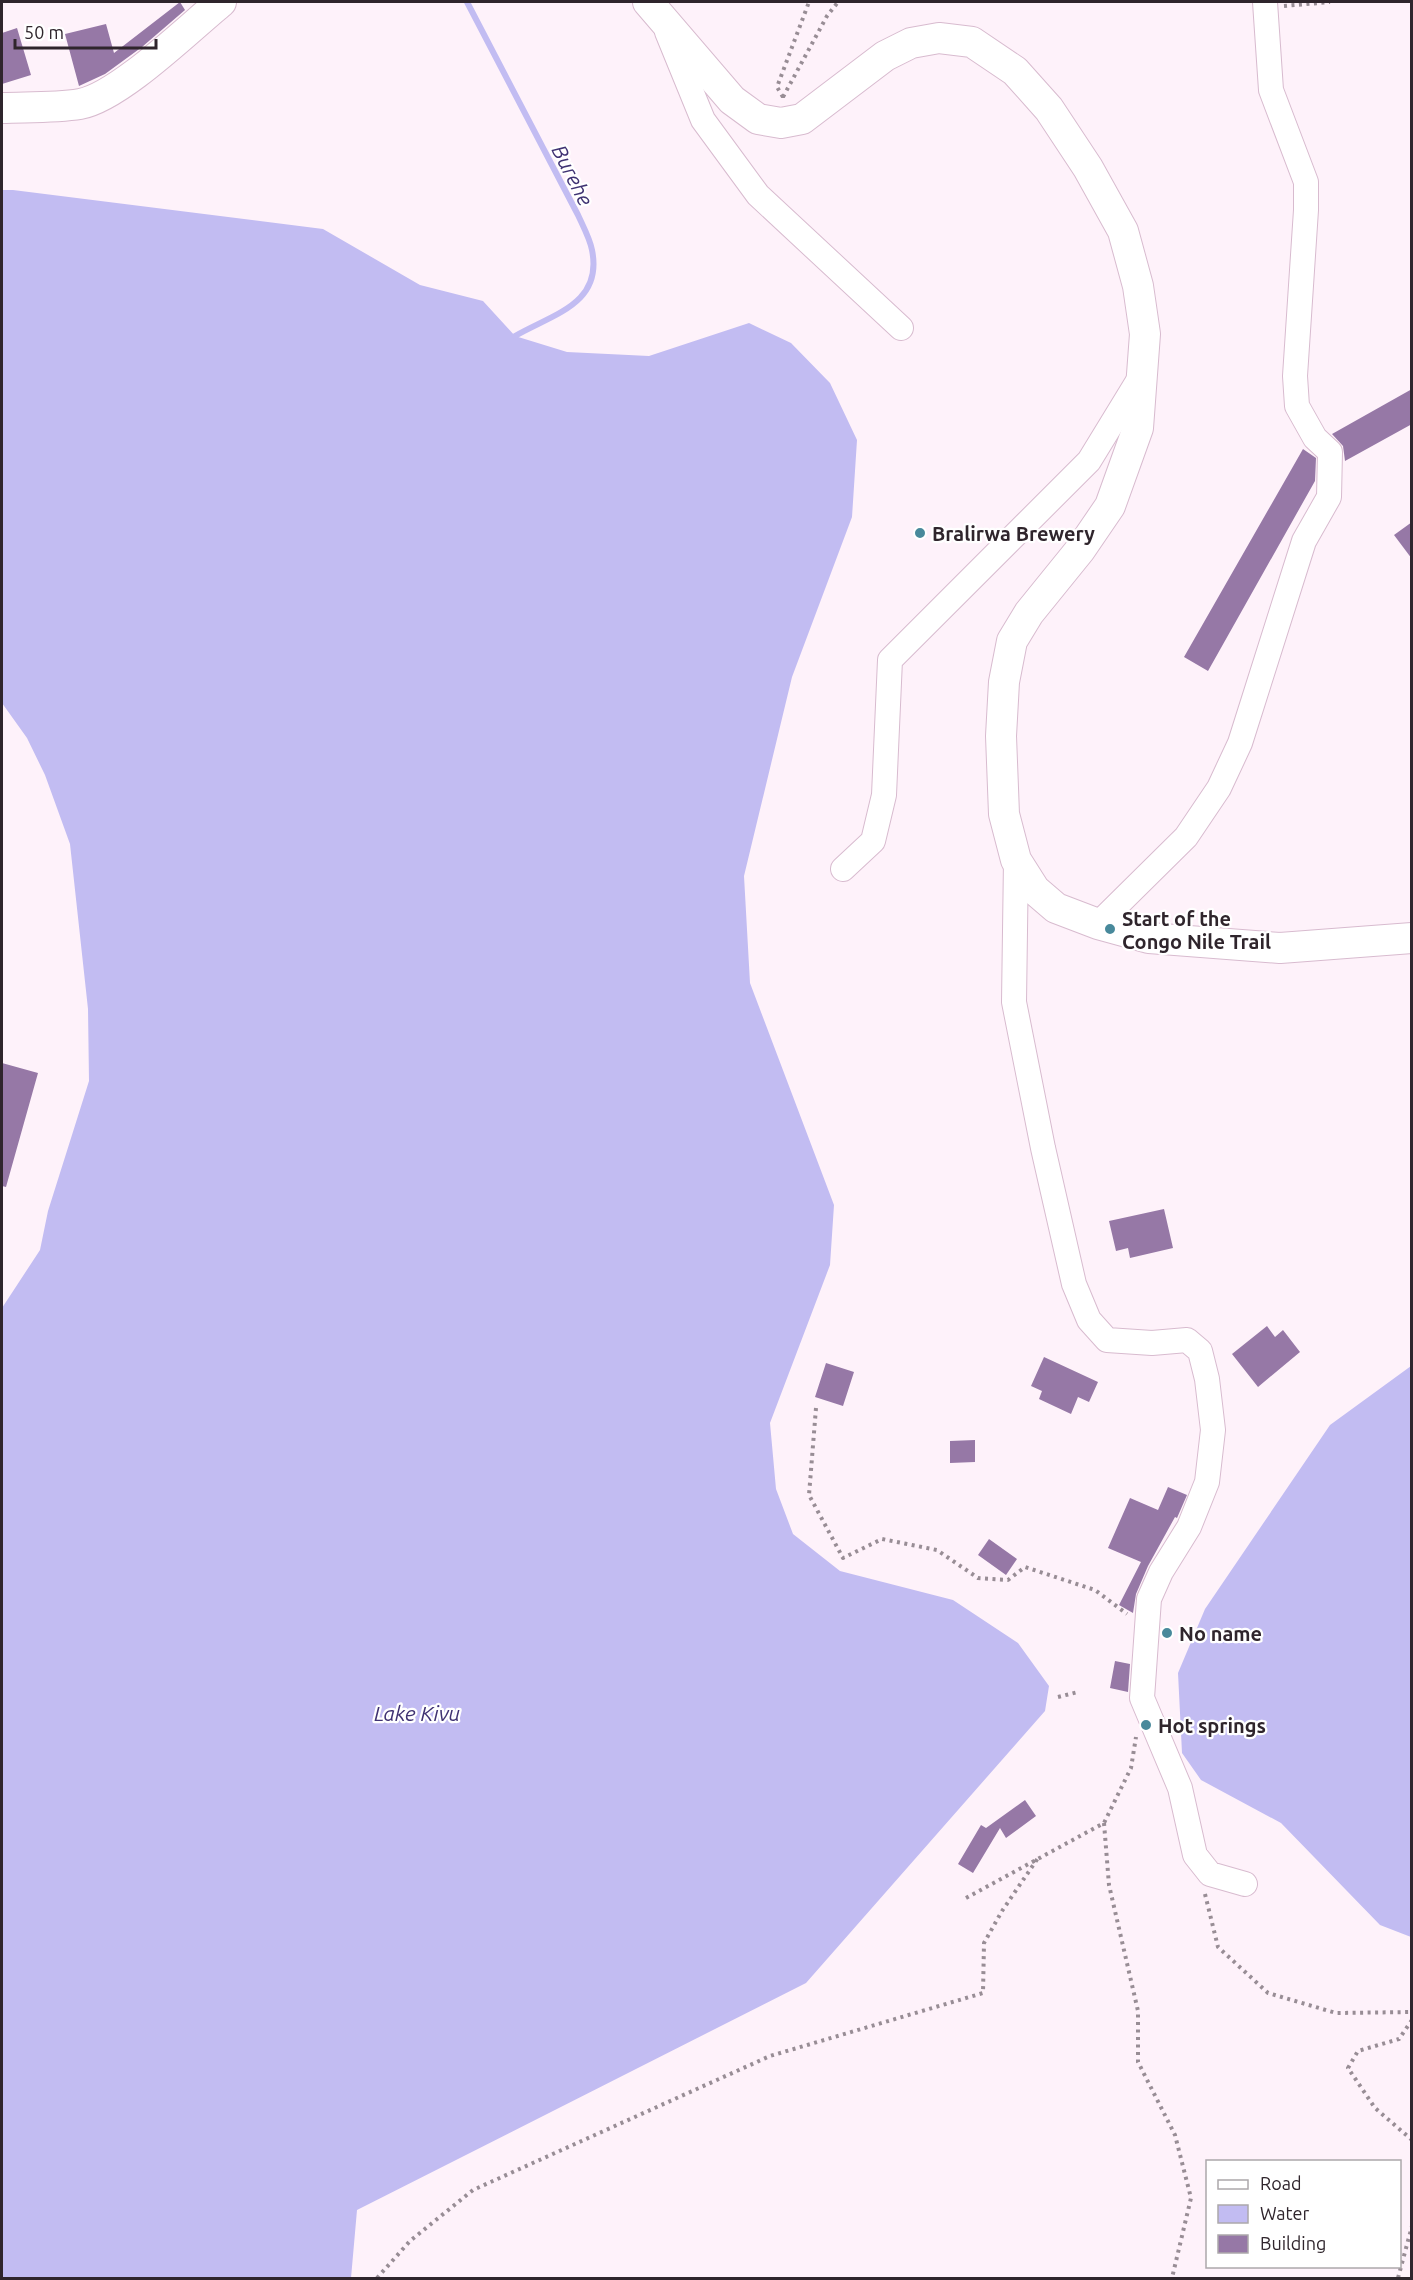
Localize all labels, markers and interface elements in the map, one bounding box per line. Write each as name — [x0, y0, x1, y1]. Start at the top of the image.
scale bar — [15, 12, 156, 50]
text: 50 m — [24, 22, 64, 42]
water label: Burehe — [548, 141, 599, 210]
place label: Bralirwa Brewery — [932, 522, 1095, 545]
marker: Bralirwa Brewery — [913, 526, 927, 540]
place label: Start of the Congo Nile Trail — [1122, 907, 1271, 953]
marker: Start of the Congo Nile Trail — [1103, 922, 1117, 936]
place label: No name — [1179, 1622, 1262, 1645]
marker: No name — [1160, 1626, 1174, 1640]
water label: Lake Kivu — [374, 1701, 460, 1725]
place label: Hot springs — [1158, 1714, 1266, 1737]
marker: Hot springs — [1139, 1718, 1153, 1732]
legend — [1206, 2160, 1401, 2268]
text: Road — [1260, 2173, 1302, 2193]
text: Water — [1260, 2203, 1310, 2223]
text: Building — [1260, 2233, 1326, 2253]

